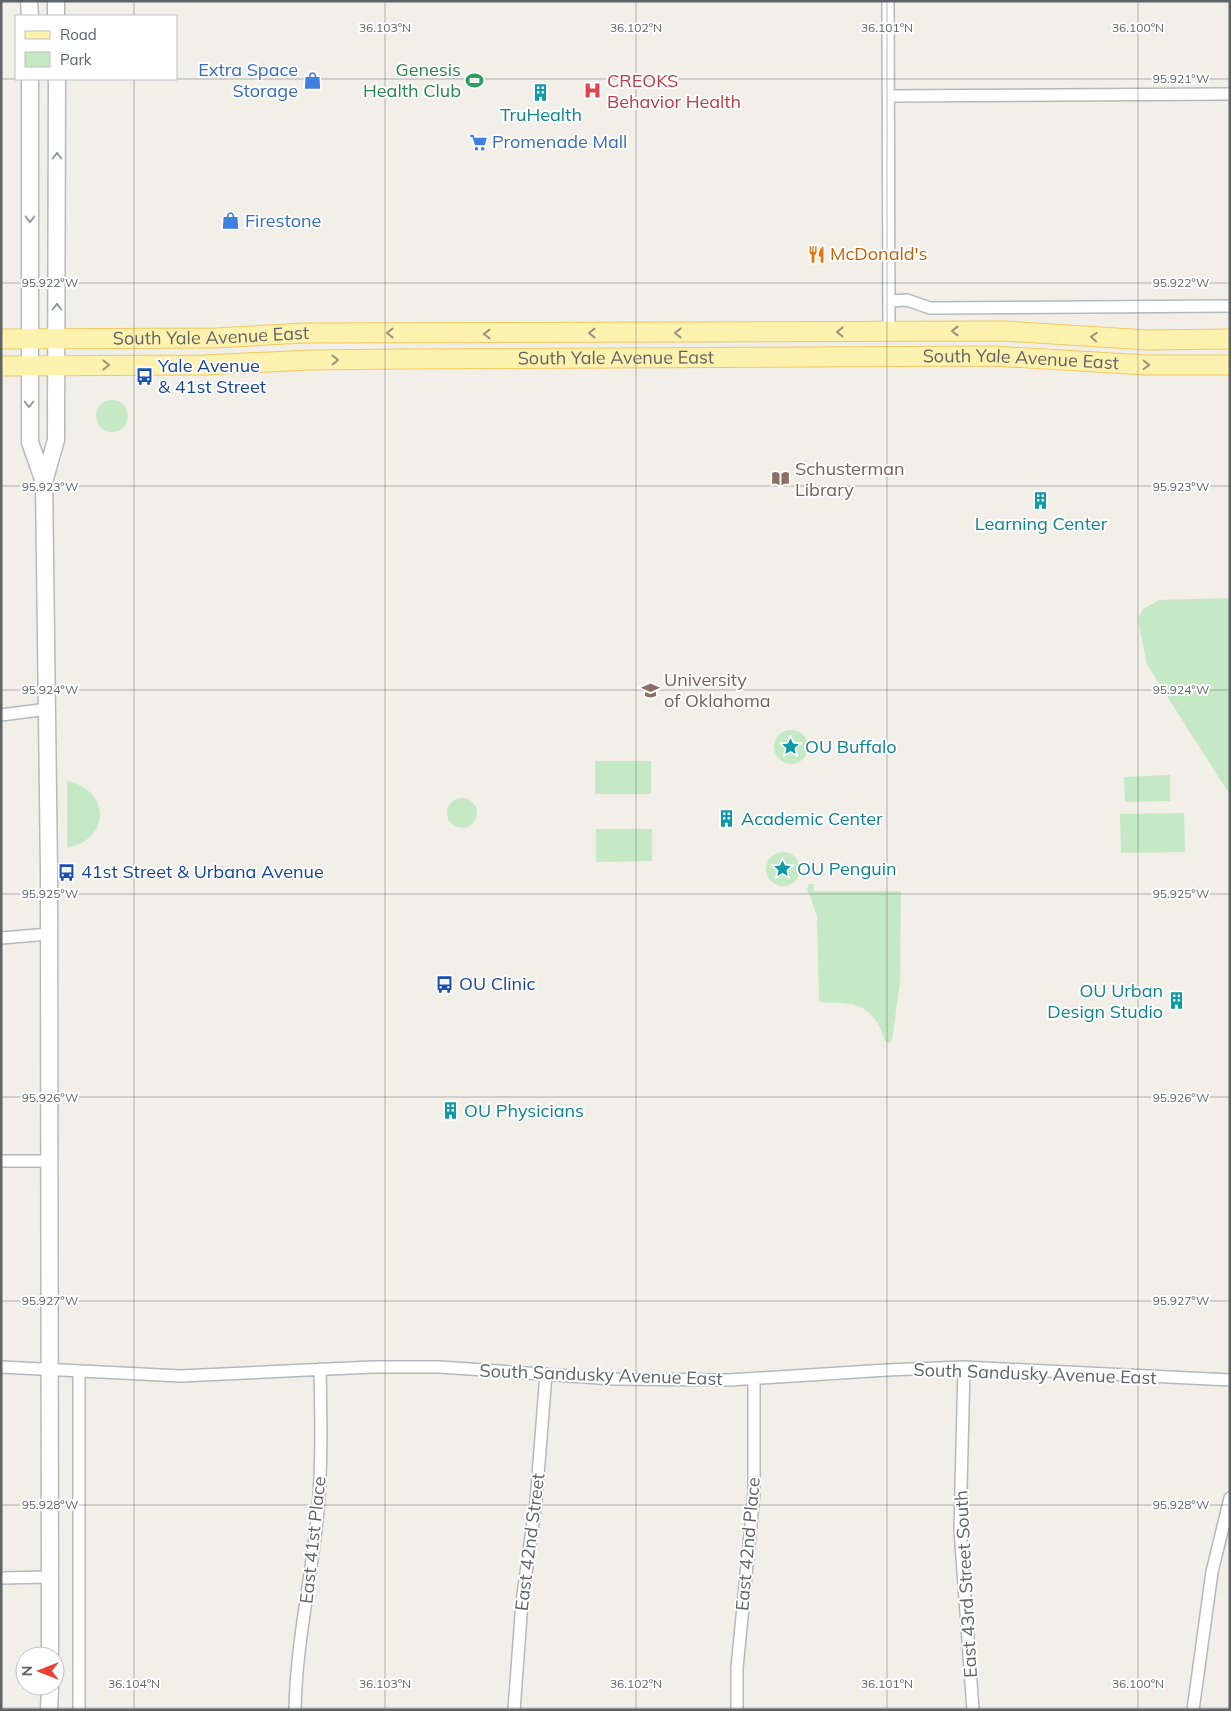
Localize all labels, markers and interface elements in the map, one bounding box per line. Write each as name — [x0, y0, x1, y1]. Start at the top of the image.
legend — [15, 15, 178, 80]
text: 36.103°N — [359, 20, 411, 35]
text: 36.102°N — [610, 20, 662, 35]
text: 36.101°N — [861, 20, 913, 35]
text: 36.100°N — [1112, 20, 1164, 35]
text: Road — [60, 25, 97, 44]
text: Park — [60, 50, 92, 69]
place label: Extra Space Storage — [198, 58, 298, 102]
place label: Genesis Health Club — [363, 58, 461, 102]
place label: CREOKS Behavior Health — [607, 69, 741, 113]
shop icon: Extra Space Storage — [302, 70, 322, 90]
sports icon: Genesis Health Club — [465, 70, 485, 90]
text: 95.921°W — [1153, 71, 1209, 86]
hospital icon: CREOKS Behavior Health — [583, 81, 603, 101]
building icon: TruHealth — [531, 82, 551, 102]
place label: TruHealth — [500, 103, 582, 126]
place label: Promenade Mall — [492, 130, 627, 153]
supermarket icon: Promenade Mall — [468, 132, 488, 152]
one-way arrow — [52, 152, 62, 160]
place label: Firestone — [245, 209, 321, 232]
shop icon: Firestone — [221, 211, 241, 231]
one-way arrow — [25, 216, 35, 223]
place label: McDonald's — [830, 242, 927, 265]
restaurant icon: McDonald's — [806, 244, 826, 264]
text: 95.922°W — [22, 275, 78, 290]
text: 95.922°W — [1153, 275, 1209, 290]
one-way arrow — [52, 302, 62, 310]
street label: South Yale Avenue East — [113, 321, 309, 349]
one-way arrow — [836, 326, 844, 337]
one-way arrow — [951, 326, 958, 336]
one-way arrow — [386, 328, 394, 339]
one-way arrow — [483, 328, 491, 339]
one-way arrow — [588, 328, 596, 338]
one-way arrow — [673, 328, 681, 338]
one-way arrow — [1089, 331, 1097, 342]
street label: South Yale Avenue East — [923, 344, 1120, 374]
street label: South Yale Avenue East — [518, 345, 714, 369]
place label: Yale Avenue & 41st Street — [157, 354, 266, 398]
one-way arrow — [332, 355, 339, 365]
one-way arrow — [1142, 359, 1150, 370]
one-way arrow — [102, 360, 110, 370]
bus stop icon: Yale Avenue & 41st Street — [134, 366, 154, 386]
one-way arrow — [24, 400, 34, 408]
place label: Schusterman Library — [795, 457, 905, 501]
library icon: Schusterman Library — [771, 469, 791, 489]
text: 95.923°W — [22, 479, 78, 494]
text: 95.923°W — [1153, 479, 1209, 494]
building icon: Learning Center — [1031, 491, 1051, 511]
place label: Learning Center — [975, 512, 1108, 535]
place label: University of Oklahoma — [664, 668, 771, 712]
school or university icon: University of Oklahoma — [640, 680, 660, 700]
text: 95.924°W — [22, 682, 78, 697]
text: 95.924°W — [1153, 682, 1209, 697]
place label: OU Buffalo — [805, 735, 897, 758]
place icon: OU Buffalo — [781, 737, 801, 757]
place label: Academic Center — [741, 807, 883, 830]
building icon: Academic Center — [717, 809, 737, 829]
place label: OU Penguin — [797, 857, 896, 880]
place icon: OU Penguin — [773, 859, 793, 879]
place label: 41st Street & Urbana Avenue — [81, 860, 324, 883]
bus stop icon: 41st Street & Urbana Avenue — [57, 862, 77, 882]
text: 95.925°W — [22, 886, 78, 901]
text: 95.925°W — [1153, 886, 1209, 901]
place label: OU Clinic — [459, 972, 535, 995]
bus stop icon: OU Clinic — [435, 974, 455, 994]
place label: OU Urban Design Studio — [1047, 979, 1163, 1023]
building icon: OU Urban Design Studio — [1167, 991, 1187, 1011]
text: 95.926°W — [22, 1090, 78, 1105]
text: 95.926°W — [1153, 1090, 1209, 1105]
place label: OU Physicians — [464, 1099, 584, 1122]
building icon: OU Physicians — [440, 1101, 460, 1121]
text: 95.927°W — [22, 1293, 78, 1308]
text: 95.927°W — [1153, 1293, 1209, 1308]
street label: South Sandusky Avenue East — [913, 1358, 1157, 1389]
street label: South Sandusky Avenue East — [479, 1359, 723, 1390]
street label: East 42nd Street — [510, 1472, 549, 1612]
street label: East 41st Place — [294, 1475, 331, 1605]
street label: East 42nd Place — [730, 1476, 765, 1612]
street label: East 43rd Street South — [949, 1490, 982, 1678]
text: 95.928°W — [22, 1497, 78, 1512]
text: 95.928°W — [1153, 1497, 1209, 1512]
north arrow — [15, 1646, 65, 1696]
text: N — [18, 1666, 36, 1676]
text: 36.104°N — [108, 1676, 160, 1691]
text: 36.103°N — [359, 1676, 411, 1691]
text: 36.102°N — [610, 1676, 662, 1691]
text: 36.101°N — [861, 1676, 913, 1691]
text: 36.100°N — [1112, 1676, 1164, 1691]

